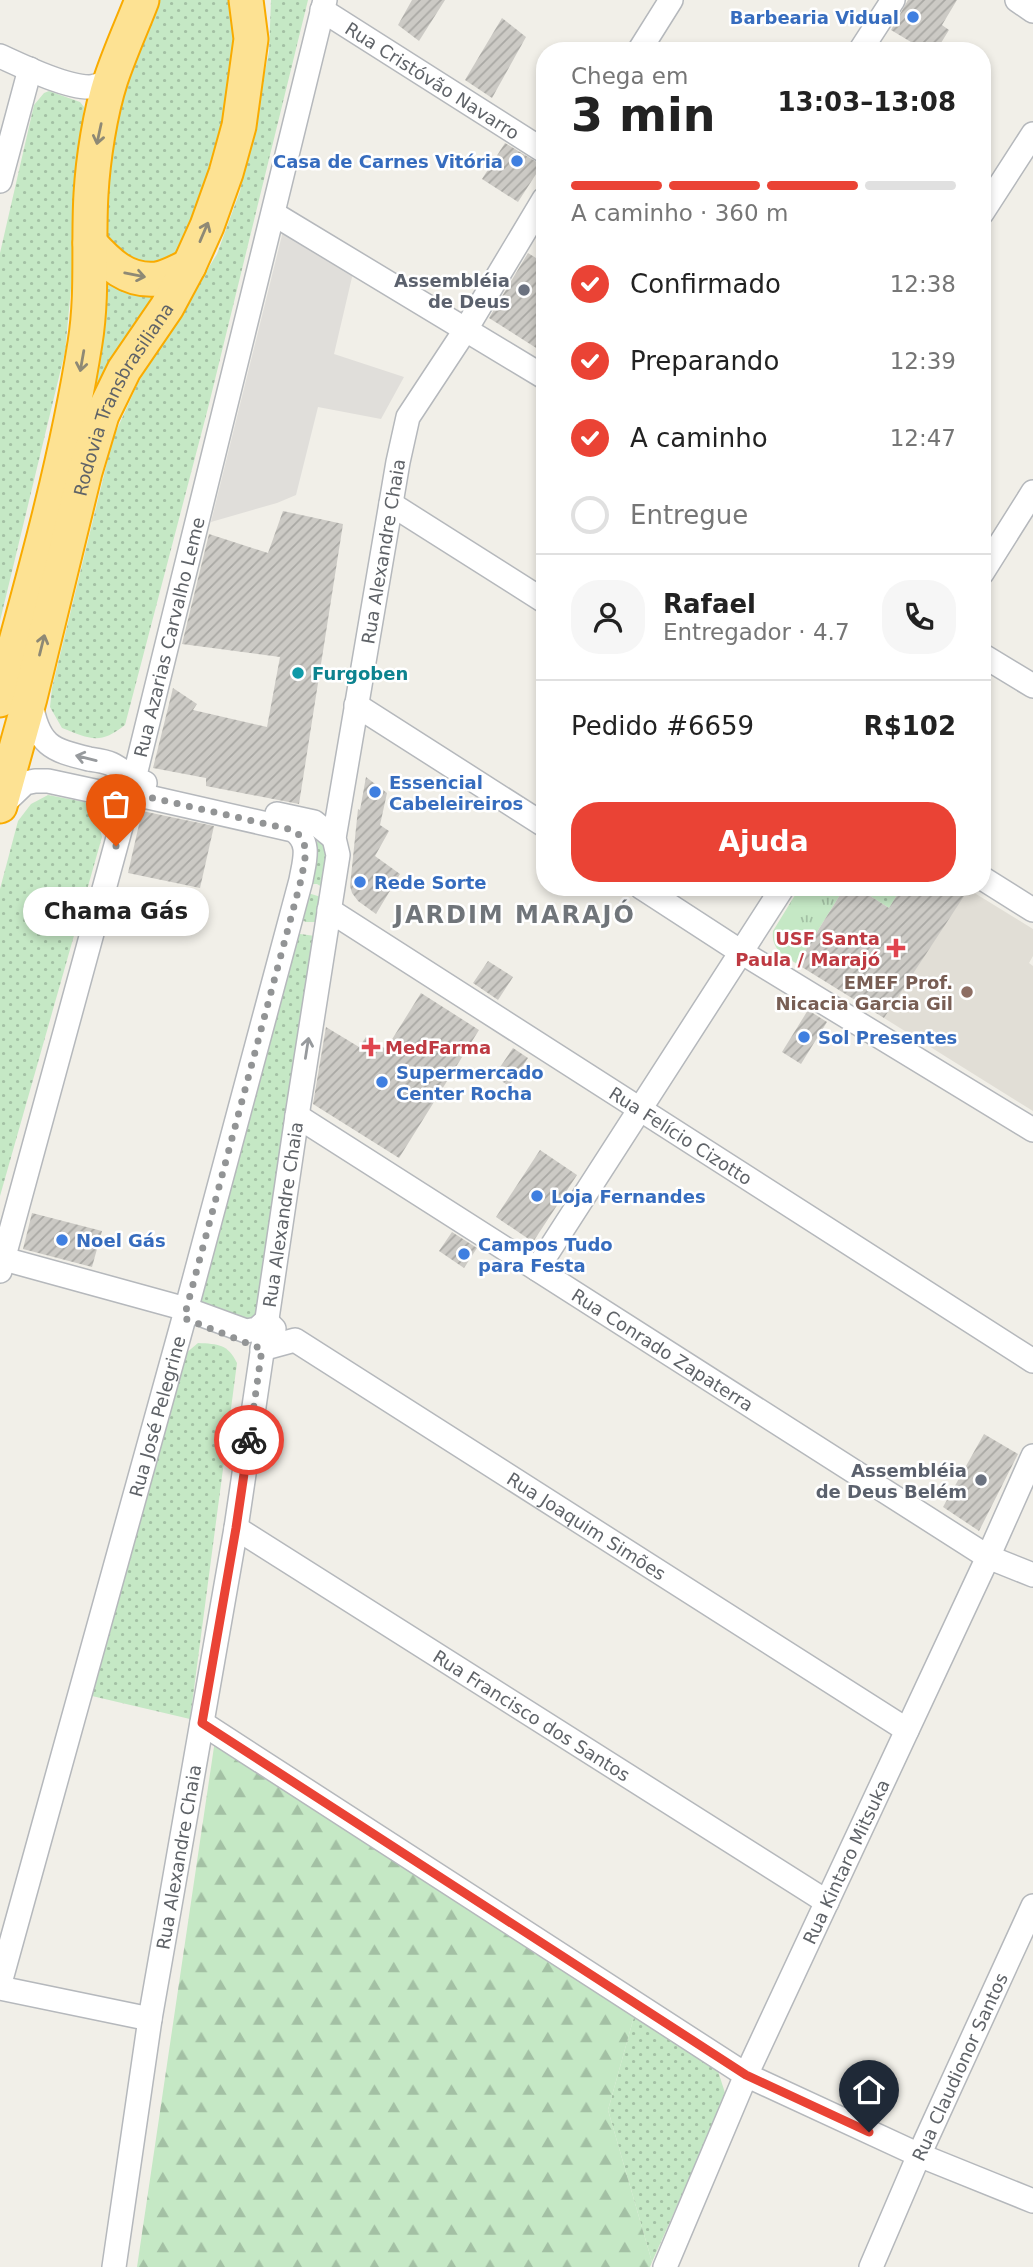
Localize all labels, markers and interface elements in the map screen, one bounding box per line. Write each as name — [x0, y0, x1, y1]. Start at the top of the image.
place label: Barbearia Vidual — [730, 7, 899, 28]
marker: Barbearia Vidual — [905, 9, 921, 25]
street label: Rua Cristóvão Navarro — [342, 17, 524, 143]
text: Chega em — [571, 63, 688, 89]
text: 13:03–13:08 — [777, 87, 956, 117]
text: 3 min — [571, 88, 715, 142]
one-way arrow — [91, 122, 105, 145]
place label: Casa de Carnes Vitória — [273, 151, 503, 172]
marker: Casa de Carnes Vitória — [509, 153, 525, 169]
text: A caminho · 360 m — [571, 200, 788, 226]
one-way arrow — [199, 222, 212, 243]
icon: check — [571, 265, 609, 303]
one-way arrow — [123, 269, 146, 283]
text: Confirmado — [630, 269, 781, 299]
place label: Assembléia de Deus — [394, 270, 510, 312]
text: 12:38 — [890, 271, 956, 297]
marker: Assembléia de Deus — [516, 282, 532, 298]
street label: Rodovia Transbrasiliana — [69, 299, 177, 498]
icon: check — [571, 342, 609, 380]
text: Preparando — [630, 346, 779, 376]
text: 12:39 — [890, 348, 956, 374]
one-way arrow — [74, 349, 88, 372]
icon: check — [571, 419, 609, 457]
text: A caminho — [630, 423, 768, 453]
text: 12:47 — [890, 425, 956, 451]
street label: Rua Alexandre Chaia — [357, 457, 409, 646]
text: Entregue — [630, 500, 748, 530]
street label: Rua Azarias Carvalho Leme — [129, 515, 208, 759]
button: person — [571, 580, 645, 654]
button: phone — [882, 580, 956, 654]
text: Rafael — [663, 589, 756, 619]
text: Entregador · 4.7 — [663, 619, 850, 645]
one-way arrow — [36, 634, 49, 657]
place label: Furgoben — [312, 663, 408, 684]
marker: Furgoben — [290, 665, 306, 681]
text: Pedido #6659 — [571, 711, 754, 741]
text: R$102 — [864, 711, 956, 741]
one-way arrow — [75, 751, 98, 764]
place label: Essencial Cabeleireiros — [389, 772, 523, 814]
pin — [86, 774, 146, 846]
marker: Essencial Cabeleireiros — [367, 784, 383, 800]
icon: bag — [97, 785, 135, 823]
button: Ajuda — [571, 802, 956, 882]
place label: Rede Sorte — [374, 872, 486, 893]
marker: Rede Sorte — [352, 874, 368, 890]
callout: Chama Gás — [23, 888, 209, 937]
text: Chama Gás — [44, 898, 188, 924]
district label: JARDIM MARAJÓ — [392, 899, 636, 929]
place label: USF Santa Paula / Marajó — [735, 928, 880, 970]
marker: USF Santa Paula / Marajó — [886, 938, 906, 958]
place label: EMEF Prof. Nicacia Garcia Gil — [776, 972, 953, 1014]
marker: EMEF Prof. Nicacia Garcia Gil — [959, 984, 975, 1000]
place label: Sol Presentes — [818, 1027, 957, 1048]
marker: Sol Presentes — [796, 1029, 812, 1045]
place label: MedFarma — [385, 1037, 491, 1058]
one-way arrow — [301, 1038, 314, 1060]
marker: MedFarma — [363, 1039, 379, 1055]
place label: Supermercado Center Rocha — [396, 1062, 544, 1104]
marker: Supermercado Center Rocha — [374, 1074, 390, 1090]
street label: Rua Felício Cizotto — [606, 1082, 756, 1189]
street label: Rua Alexandre Chaia — [258, 1120, 307, 1309]
place label: Loja Fernandes — [551, 1186, 706, 1207]
marker: Loja Fernandes — [529, 1188, 545, 1204]
place label: Noel Gás — [76, 1230, 166, 1251]
marker: Noel Gás — [54, 1232, 70, 1248]
place label: Campos Tudo para Festa — [478, 1234, 613, 1276]
marker: Campos Tudo para Festa — [456, 1246, 472, 1262]
street label: Rua Conrado Zapaterra — [568, 1284, 757, 1415]
street label: Rua José Pelegrine — [125, 1333, 189, 1499]
courier — [214, 1405, 284, 1475]
icon: bike — [230, 1421, 268, 1459]
place label: Assembléia de Deus Belém — [816, 1460, 967, 1502]
street label: Rua Joaquim Simões — [503, 1468, 670, 1584]
marker: Assembléia de Deus Belém — [973, 1472, 989, 1488]
street label: Rua Francisco dos Santos — [430, 1645, 634, 1785]
street label: Rua Alexandre Chaia — [152, 1763, 205, 1951]
street label: Rua Kintaro Mitsuka — [798, 1776, 893, 1947]
street label: Rua Claudionor Santos — [907, 1969, 1012, 2164]
pin — [839, 2060, 899, 2132]
icon: home — [850, 2071, 888, 2109]

